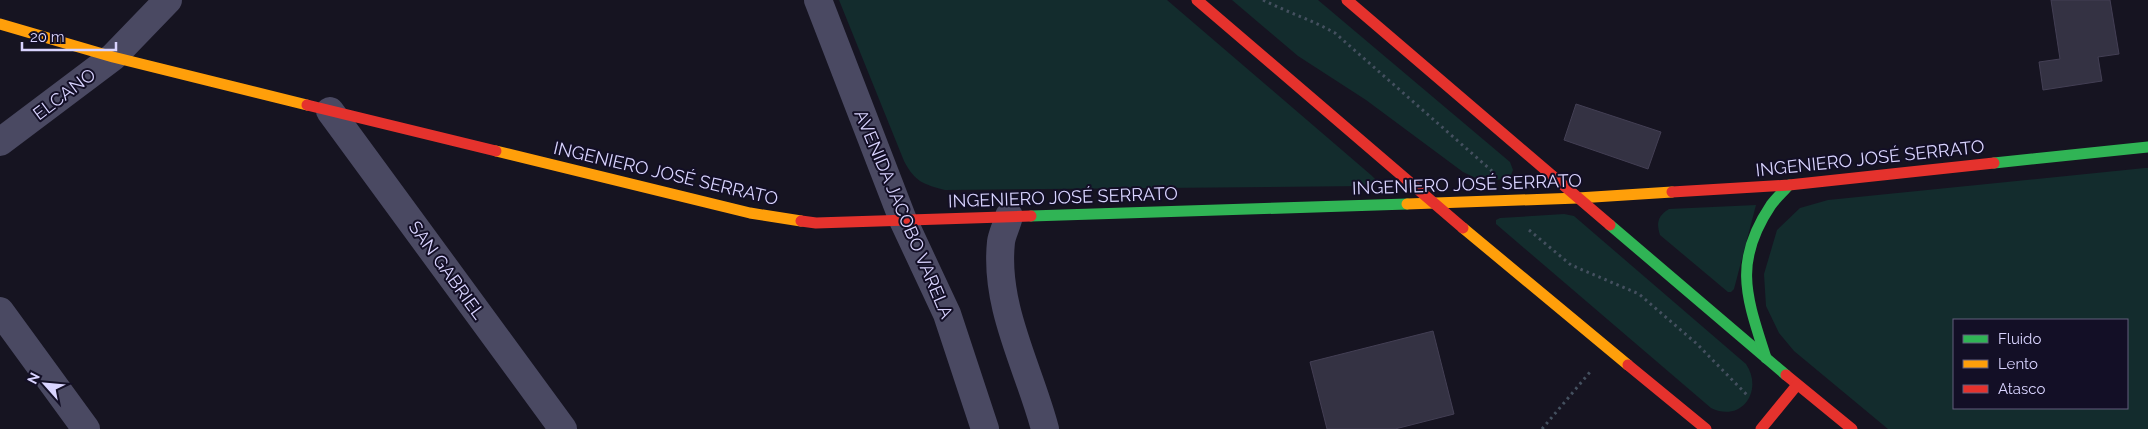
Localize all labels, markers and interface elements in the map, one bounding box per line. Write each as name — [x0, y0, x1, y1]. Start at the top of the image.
scale bar — [22, 20, 116, 52]
text: 20 m — [30, 28, 65, 46]
street label: ELCANO — [29, 64, 99, 124]
street label: AVENIDA JACOBO VARELA — [850, 106, 958, 322]
street label: INGENIERO JOSÉ SERRATO — [1754, 135, 1985, 180]
street label: INGENIERO JOSÉ SERRATO — [552, 136, 781, 209]
street label: INGENIERO JOSÉ SERRATO — [1352, 168, 1582, 199]
street label: INGENIERO JOSÉ SERRATO — [948, 181, 1178, 212]
street label: SAN GABRIEL — [404, 217, 490, 324]
legend — [1953, 319, 2128, 409]
text: Fluido — [1998, 330, 2041, 348]
text: Lento — [1998, 355, 2038, 373]
north arrow — [20, 359, 70, 409]
text: N — [24, 370, 43, 386]
text: Atasco — [1998, 380, 2045, 398]

